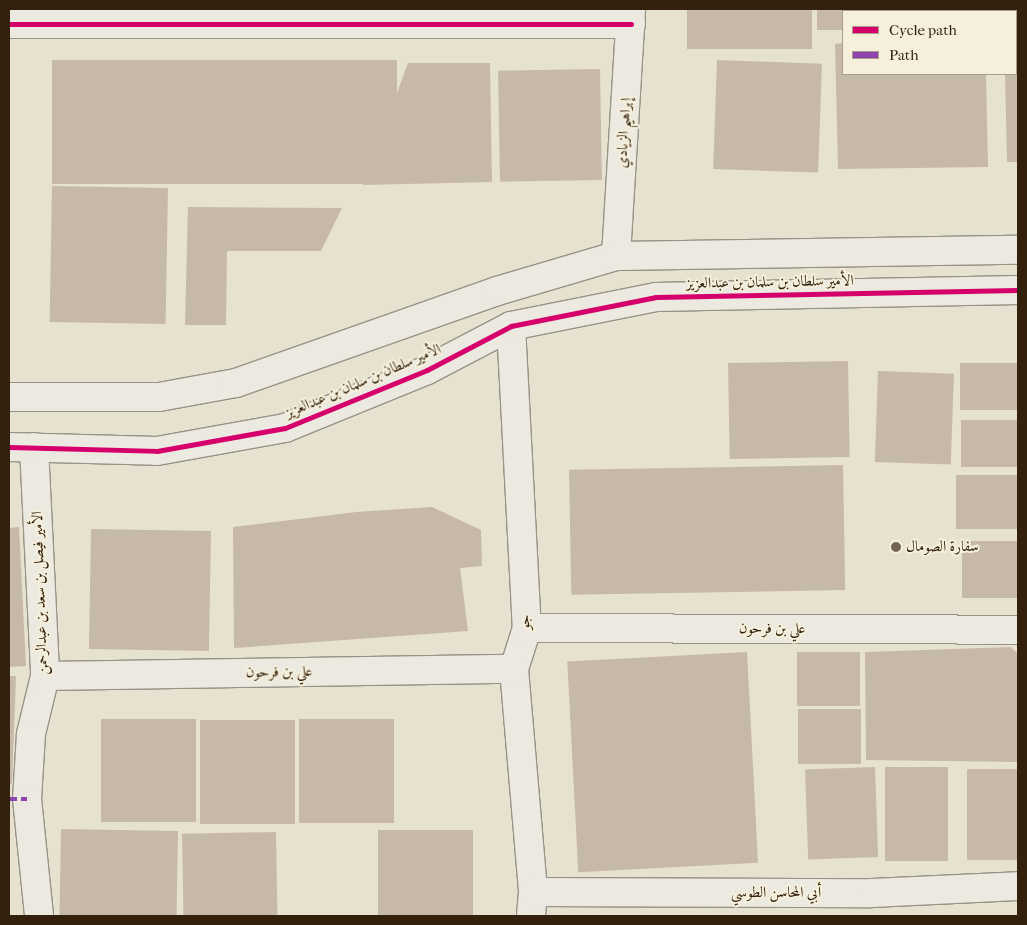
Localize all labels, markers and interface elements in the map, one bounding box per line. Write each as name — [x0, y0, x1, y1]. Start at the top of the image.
legend — [842, 10, 1017, 75]
text: Cycle path — [889, 21, 957, 39]
text: Path — [889, 46, 919, 64]
street label: إبراهيم الزيادي — [613, 97, 635, 169]
street label: الأمير سلطان بن سلمان بن عبدالعزيز — [686, 272, 854, 292]
street label: الأمير سلطان بن سلمان بن عبدالعزيز — [282, 340, 444, 422]
street label: الأمير فيصل بن سعد بن عبدالرحمن — [28, 511, 52, 675]
place label: سفارة الصومال — [906, 538, 979, 556]
marker: سفارة الصومال — [890, 541, 902, 553]
street label: جو — [516, 614, 534, 630]
street label: علي بن فرحون — [739, 620, 805, 638]
street label: علي بن فرحون — [246, 662, 312, 682]
street label: أبي المحاسن الطوسي — [731, 884, 821, 902]

